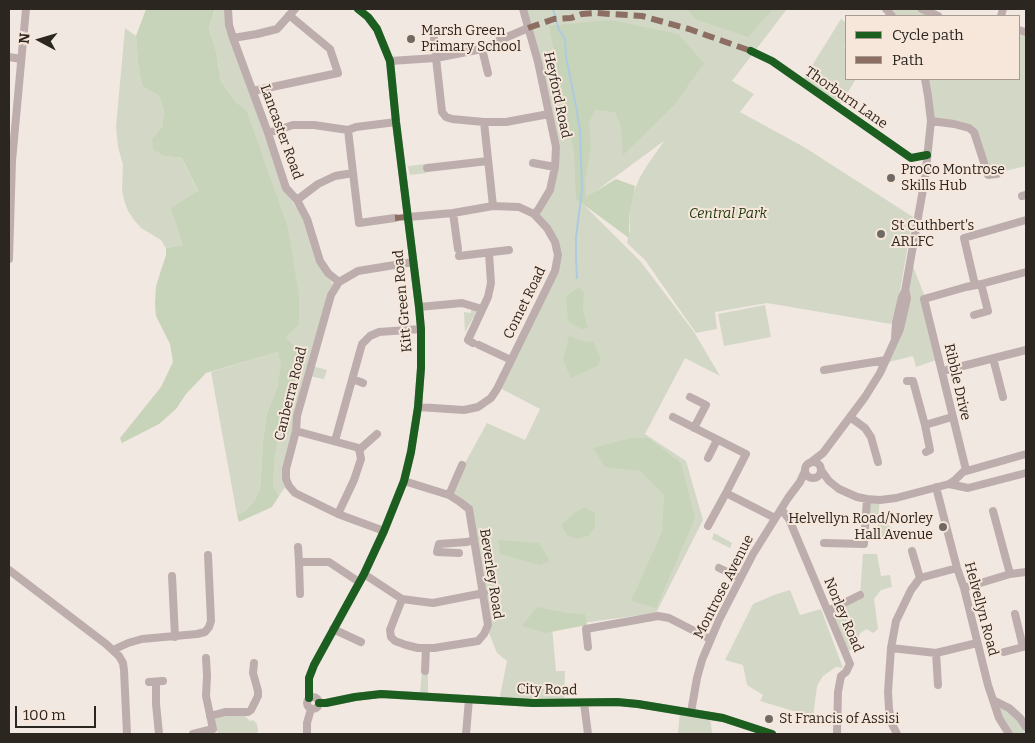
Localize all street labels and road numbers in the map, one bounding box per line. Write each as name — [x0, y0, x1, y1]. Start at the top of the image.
street label: Heyford Road — [540, 50, 574, 140]
street label: Thorburn Lane — [801, 63, 891, 133]
street label: Lancaster Road — [256, 82, 306, 182]
street label: Kitt Green Road — [390, 249, 416, 353]
street label: Comet Road — [500, 264, 550, 342]
street label: Ribble Drive — [940, 342, 974, 422]
street label: Canberra Road — [271, 345, 311, 443]
street label: Beverley Road — [476, 528, 506, 620]
street label: Montrose Avenue — [691, 532, 757, 642]
street label: Helvellyn Road — [960, 560, 1002, 658]
street label: Norley Road — [820, 575, 866, 655]
street label: City Road — [516, 681, 578, 699]

